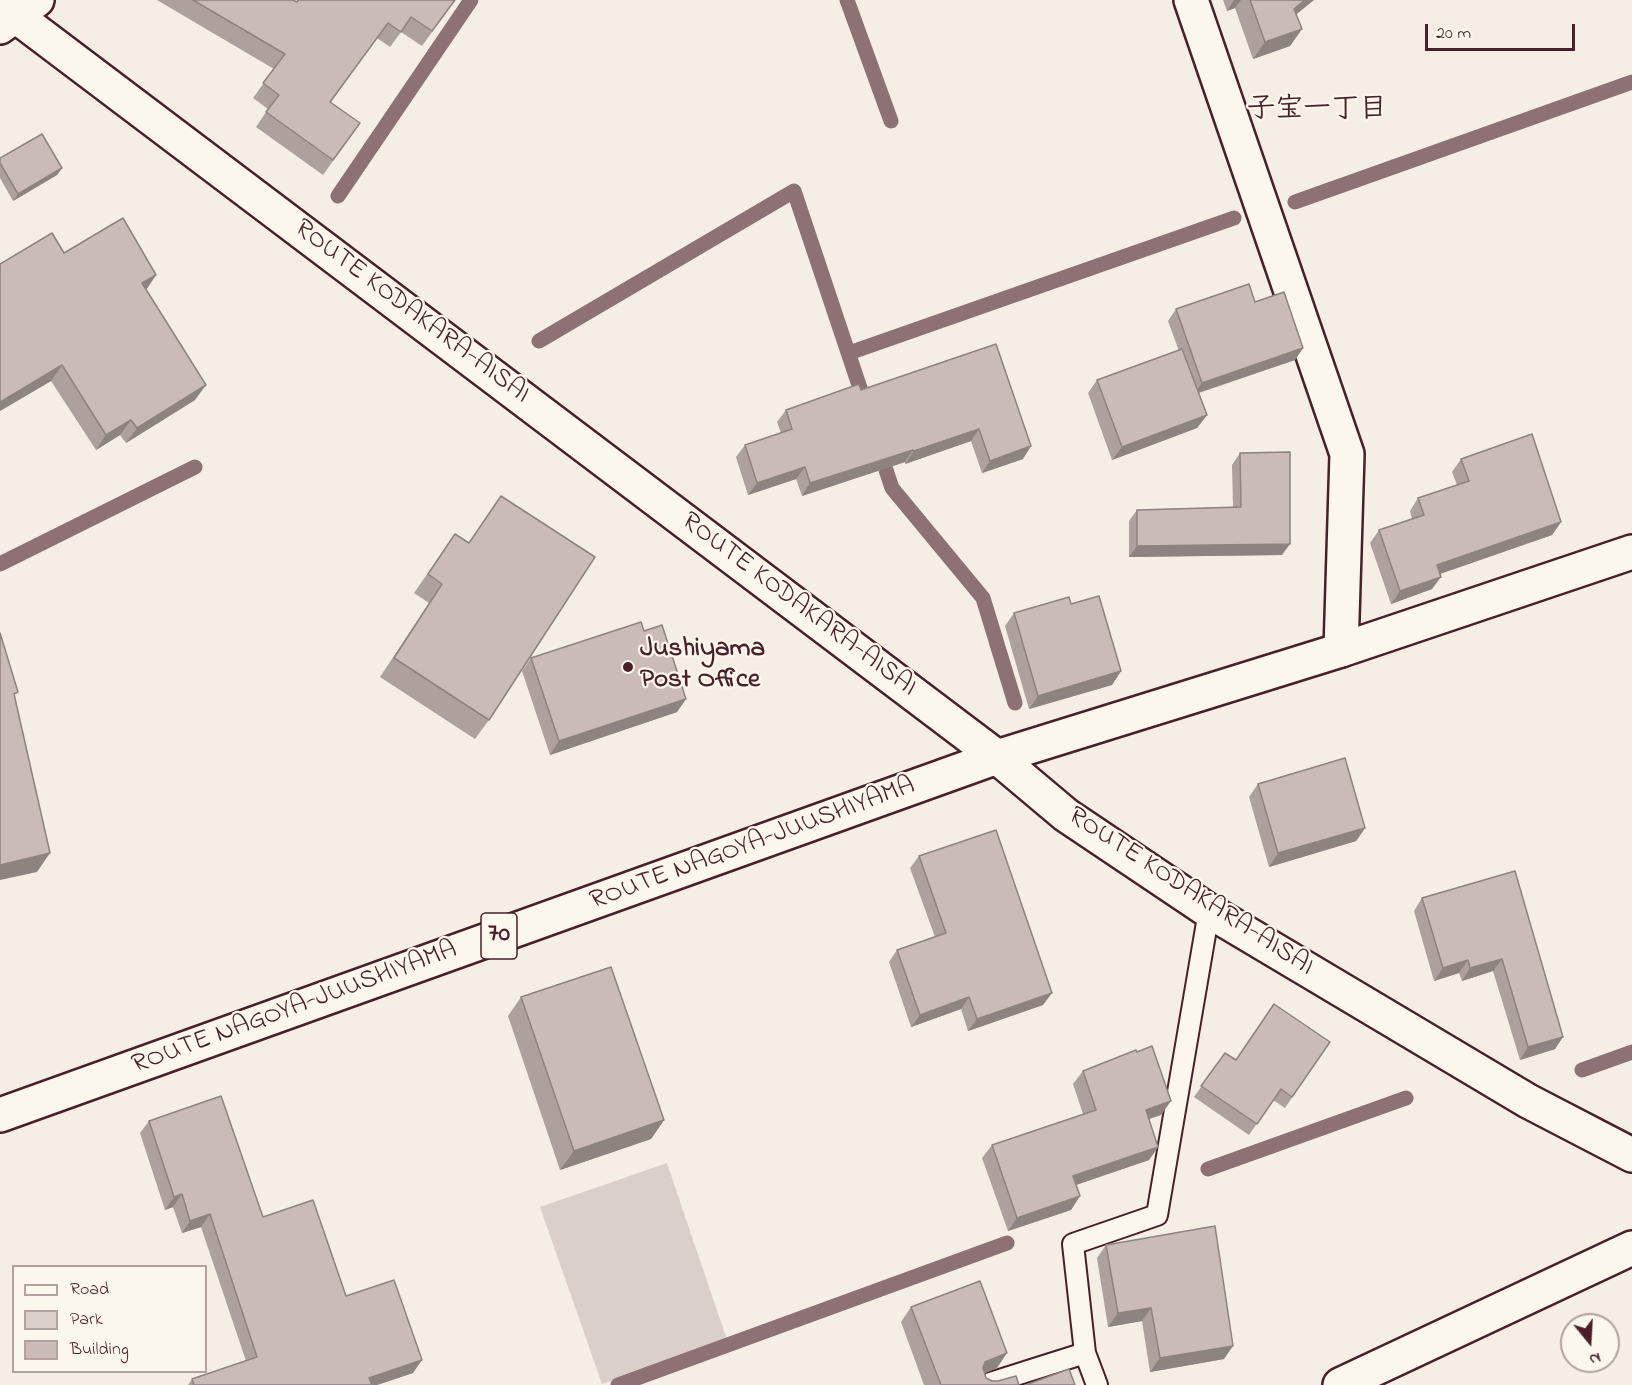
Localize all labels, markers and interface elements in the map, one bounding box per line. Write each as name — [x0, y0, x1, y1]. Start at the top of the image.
scale bar — [1428, 12, 1578, 50]
text: 20 m — [1436, 21, 1471, 47]
district label: 子宝一丁目 — [1247, 94, 1387, 128]
street label: ROUTE KODAKARA-AISAI — [287, 214, 535, 412]
street label: ROUTE KODAKARA-AISAI — [674, 507, 922, 705]
place label: Jushiyama Post Office — [640, 635, 765, 698]
marker: Jushiyama Post Office — [621, 660, 635, 674]
street label: ROUTE NAGOYA-JUUSHIYAMA — [586, 771, 920, 919]
street label: ROUTE KODAKARA-AISAI — [1061, 801, 1319, 985]
road number: 70 — [481, 913, 517, 959]
street label: ROUTE NAGOYA-JUUSHIYAMA — [128, 935, 462, 1083]
legend — [12, 1265, 207, 1373]
text: Road — [70, 1277, 109, 1303]
text: Park — [70, 1307, 103, 1333]
north arrow — [1560, 1313, 1620, 1373]
text: Building — [70, 1337, 129, 1363]
text: N — [1586, 1345, 1604, 1371]

